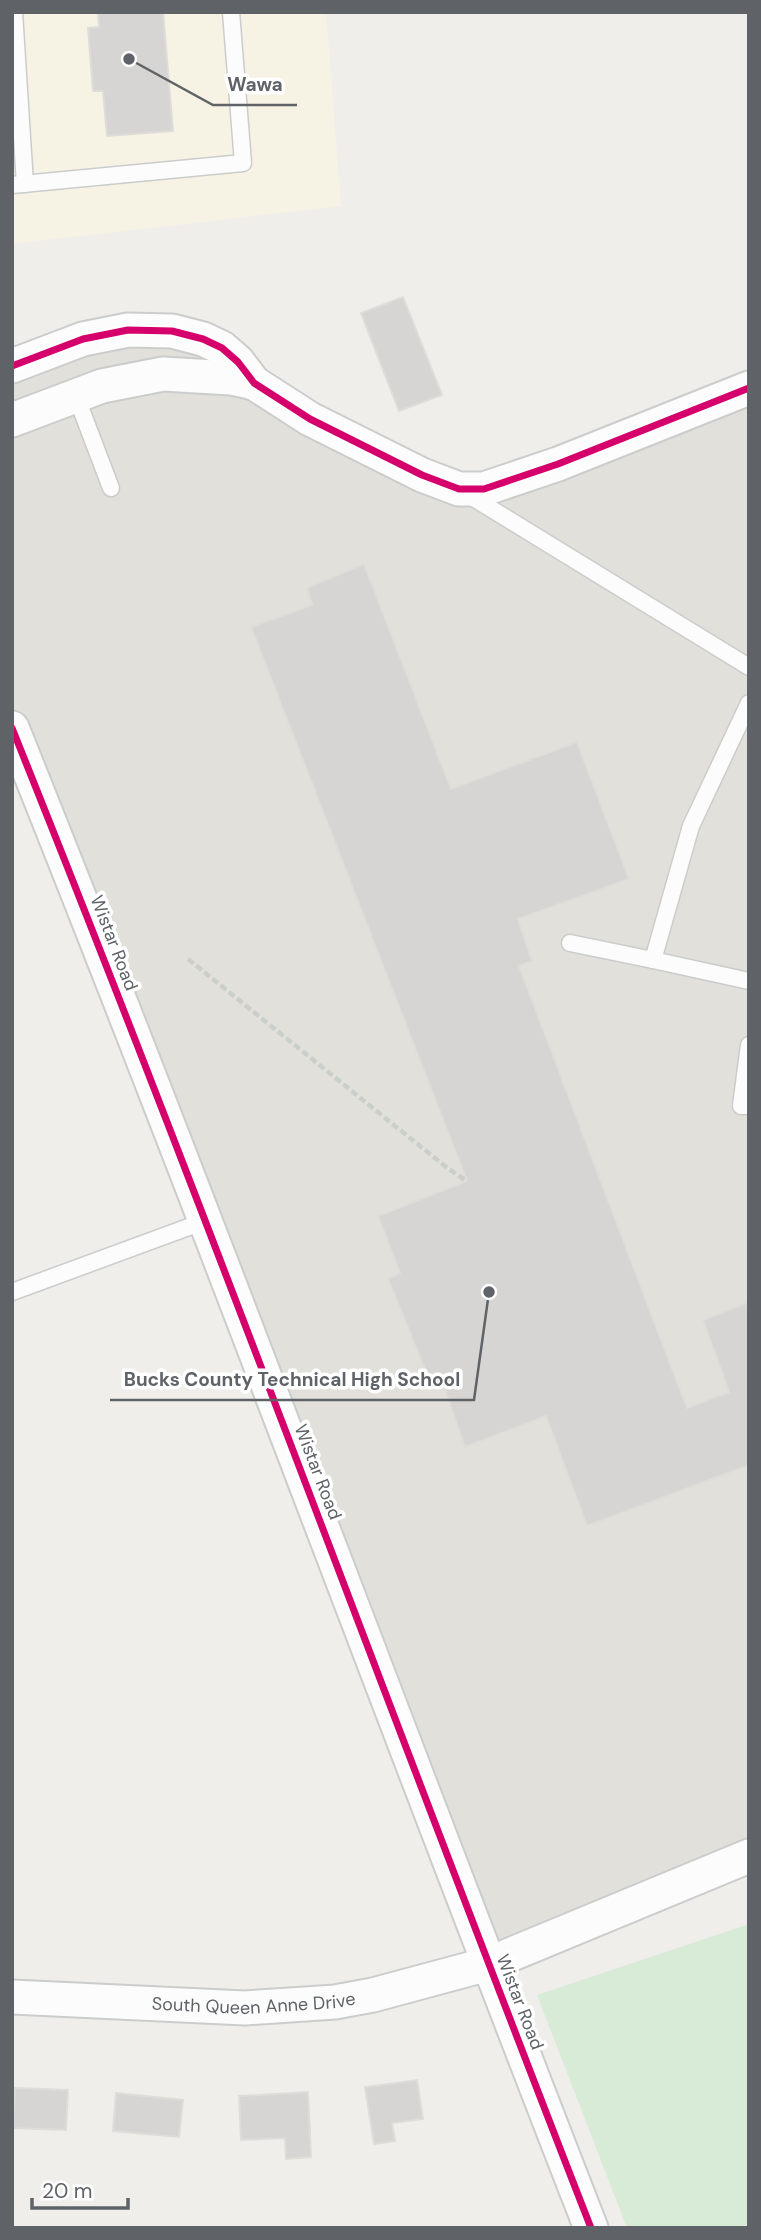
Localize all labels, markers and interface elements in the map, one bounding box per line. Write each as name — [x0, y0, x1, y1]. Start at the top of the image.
callout: Wawa — [213, 65, 297, 105]
text: Wawa — [227, 72, 283, 97]
street label: Wistar Road — [85, 892, 143, 994]
callout: Bucks County Technical High School — [110, 1360, 474, 1400]
text: Bucks County Technical High School — [124, 1367, 460, 1392]
street label: Wistar Road — [289, 1421, 347, 1523]
street label: Wistar Road — [491, 1951, 549, 2053]
street label: South Queen Anne Drive — [151, 1986, 357, 2020]
scale bar — [32, 2166, 128, 2210]
text: 20 m — [42, 2177, 93, 2205]

